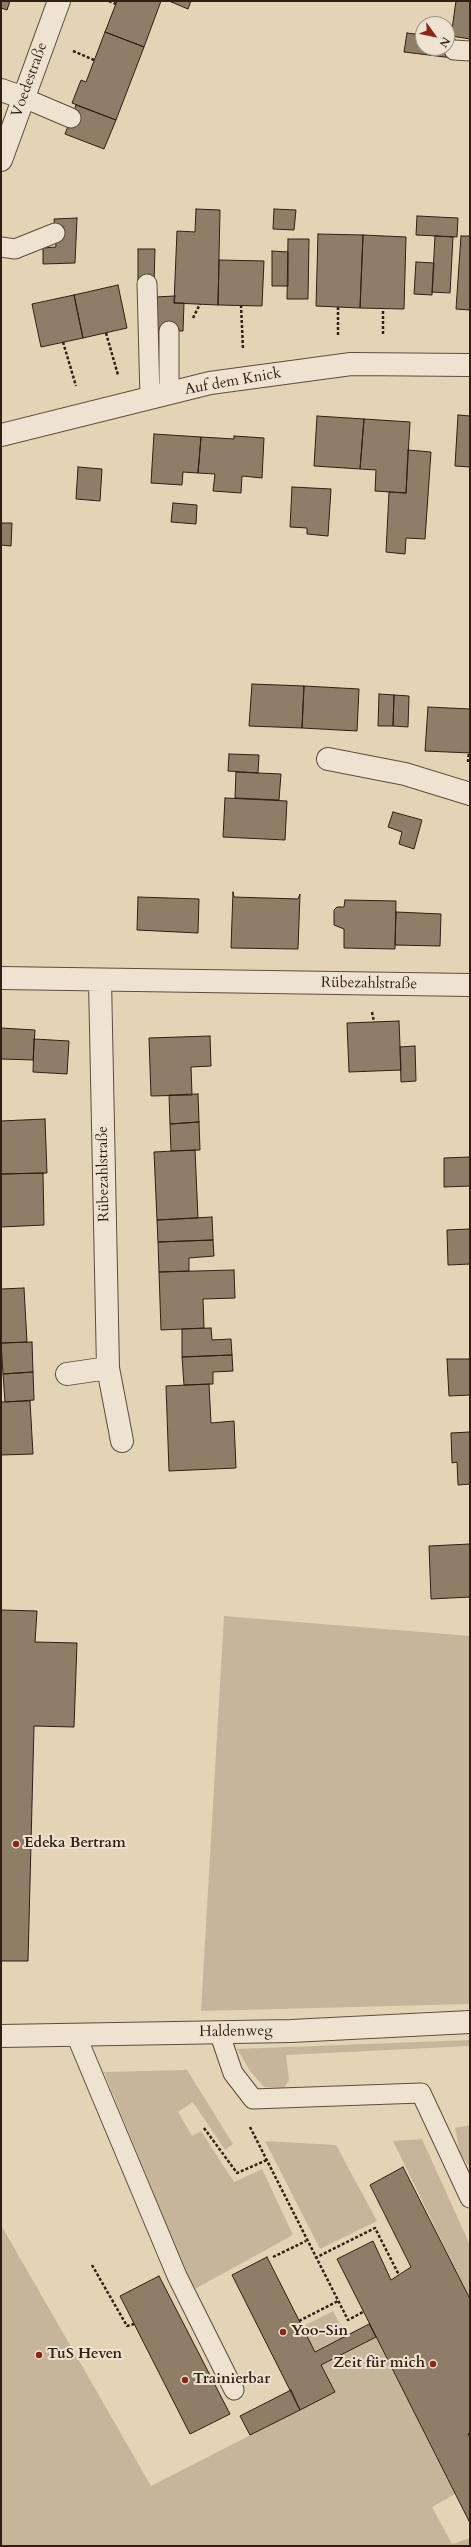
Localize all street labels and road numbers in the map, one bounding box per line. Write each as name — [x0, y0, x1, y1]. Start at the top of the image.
street label: Voedestraße — [8, 40, 52, 120]
street label: Auf dem Knick — [183, 365, 283, 399]
street label: Rübezahlstraße — [321, 974, 417, 994]
street label: Rübezahlstraße — [94, 1126, 114, 1222]
street label: Haldenweg — [199, 2022, 273, 2042]

